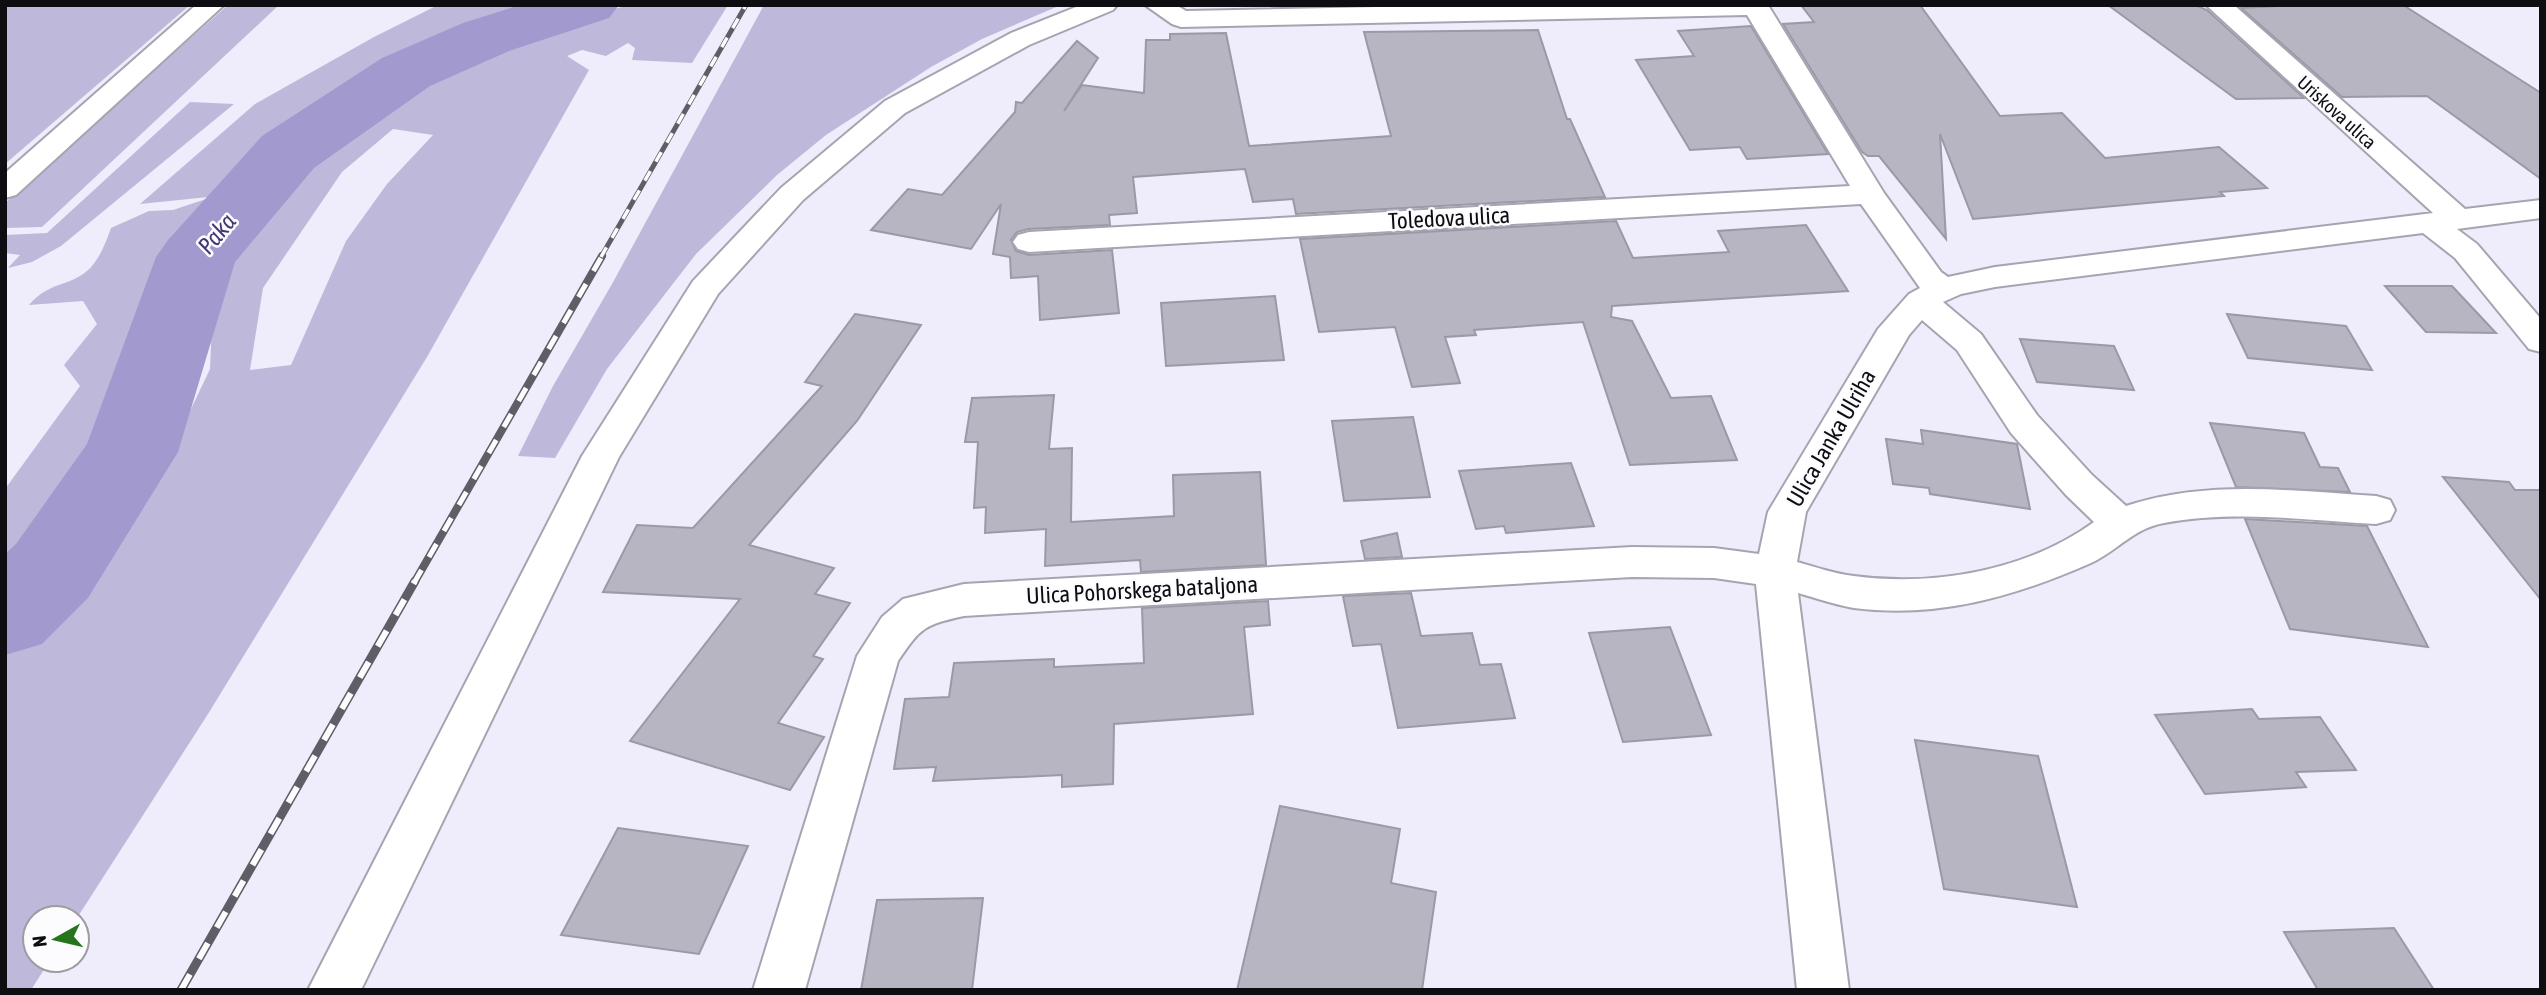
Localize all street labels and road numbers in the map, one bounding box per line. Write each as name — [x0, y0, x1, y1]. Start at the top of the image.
street label: Uriskova ulica — [2293, 71, 2381, 153]
street label: Toledova ulica — [1387, 202, 1511, 234]
street label: Ulica Janka Ulriha — [1781, 365, 1881, 511]
street label: Ulica Pohorskega bataljona — [1025, 571, 1259, 609]

